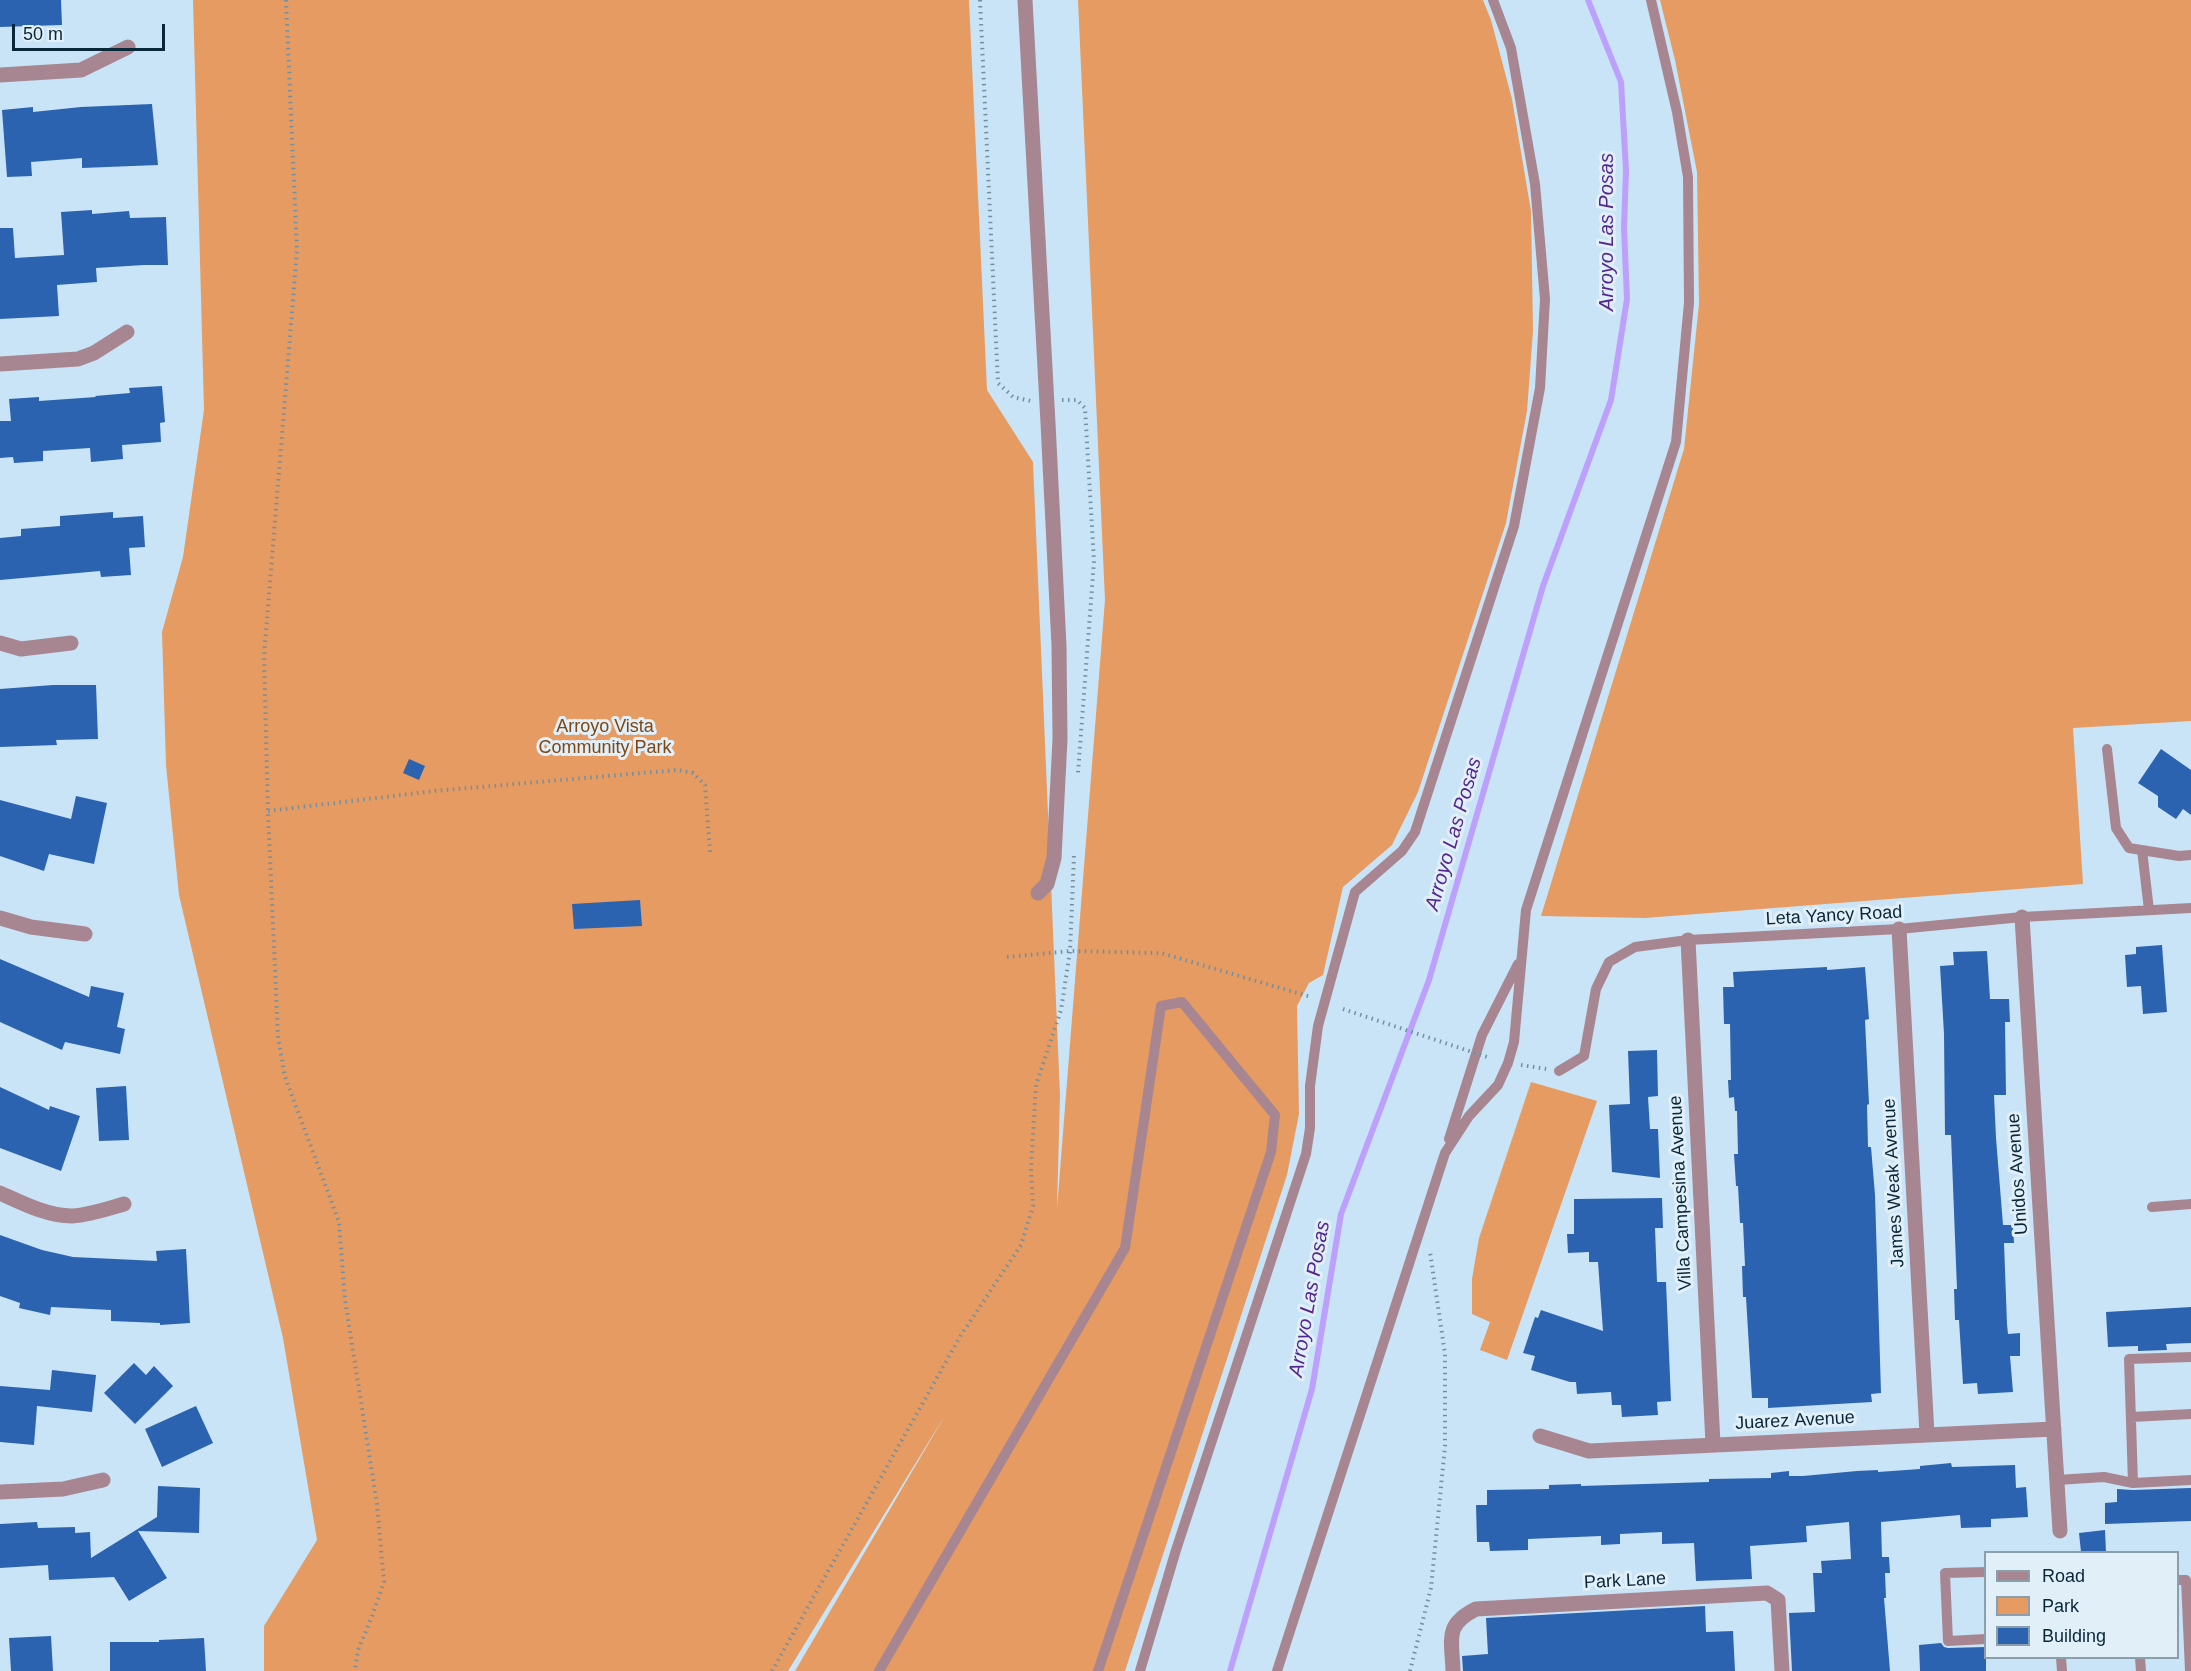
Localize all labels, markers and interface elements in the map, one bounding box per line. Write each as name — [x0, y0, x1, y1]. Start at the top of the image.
scale bar — [15, 12, 168, 50]
text: 50 m — [23, 24, 63, 44]
water label: Arroyo Las Posas — [1595, 153, 1619, 311]
park label: Arroyo Vista Community Park — [538, 716, 672, 758]
water label: Arroyo Las Posas — [1421, 755, 1487, 913]
street label: Leta Yancy Road — [1765, 902, 1903, 930]
street label: Villa Campesina Avenue — [1665, 1095, 1697, 1291]
street label: James Weak Avenue — [1879, 1098, 1909, 1268]
street label: Unidos Avenue — [2003, 1113, 2033, 1235]
water label: Arroyo Las Posas — [1284, 1219, 1336, 1379]
street label: Juarez Avenue — [1735, 1407, 1855, 1435]
legend — [1984, 1551, 2179, 1659]
text: Road — [2042, 1566, 2085, 1586]
street label: Park Lane — [1583, 1568, 1667, 1594]
text: Park — [2042, 1596, 2079, 1616]
text: Building — [2042, 1626, 2106, 1646]

